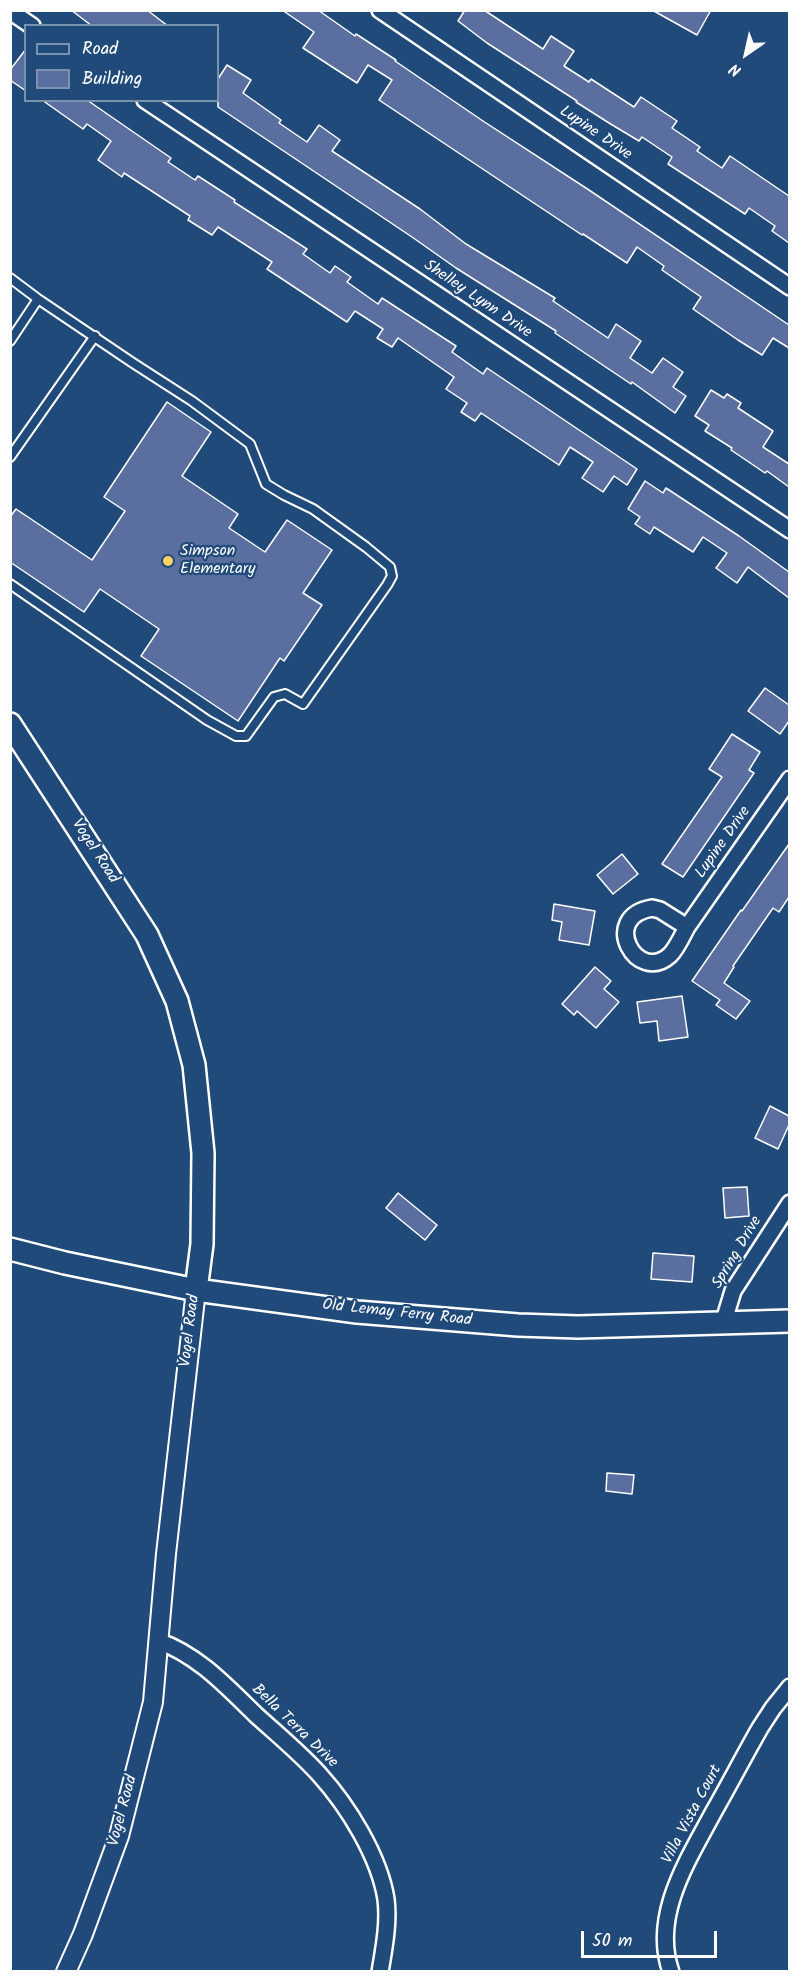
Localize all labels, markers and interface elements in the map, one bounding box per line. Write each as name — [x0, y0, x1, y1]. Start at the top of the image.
legend — [24, 24, 219, 102]
north arrow — [716, 24, 776, 84]
text: Road — [82, 35, 118, 64]
text: N — [724, 56, 747, 83]
text: Building — [82, 65, 142, 94]
street label: Lupine Drive — [555, 103, 635, 165]
street label: Shelley Lynn Drive — [419, 257, 535, 343]
place label: Simpson Elementary — [180, 542, 255, 580]
marker: Simpson Elementary — [161, 554, 175, 568]
street label: Lupine Drive — [692, 803, 756, 883]
street label: Vogel Road — [66, 816, 122, 888]
street label: Spring Drive — [709, 1213, 767, 1293]
street label: Vogel Road — [177, 1294, 205, 1368]
street label: Old Lemay Ferry Road — [321, 1297, 473, 1331]
street label: Bella Terra Drive — [247, 1681, 341, 1773]
street label: Villa Vista Court — [659, 1762, 727, 1868]
street label: Vogel Road — [105, 1773, 143, 1849]
scale bar — [584, 1919, 720, 1957]
text: 50 m — [592, 1927, 632, 1956]

